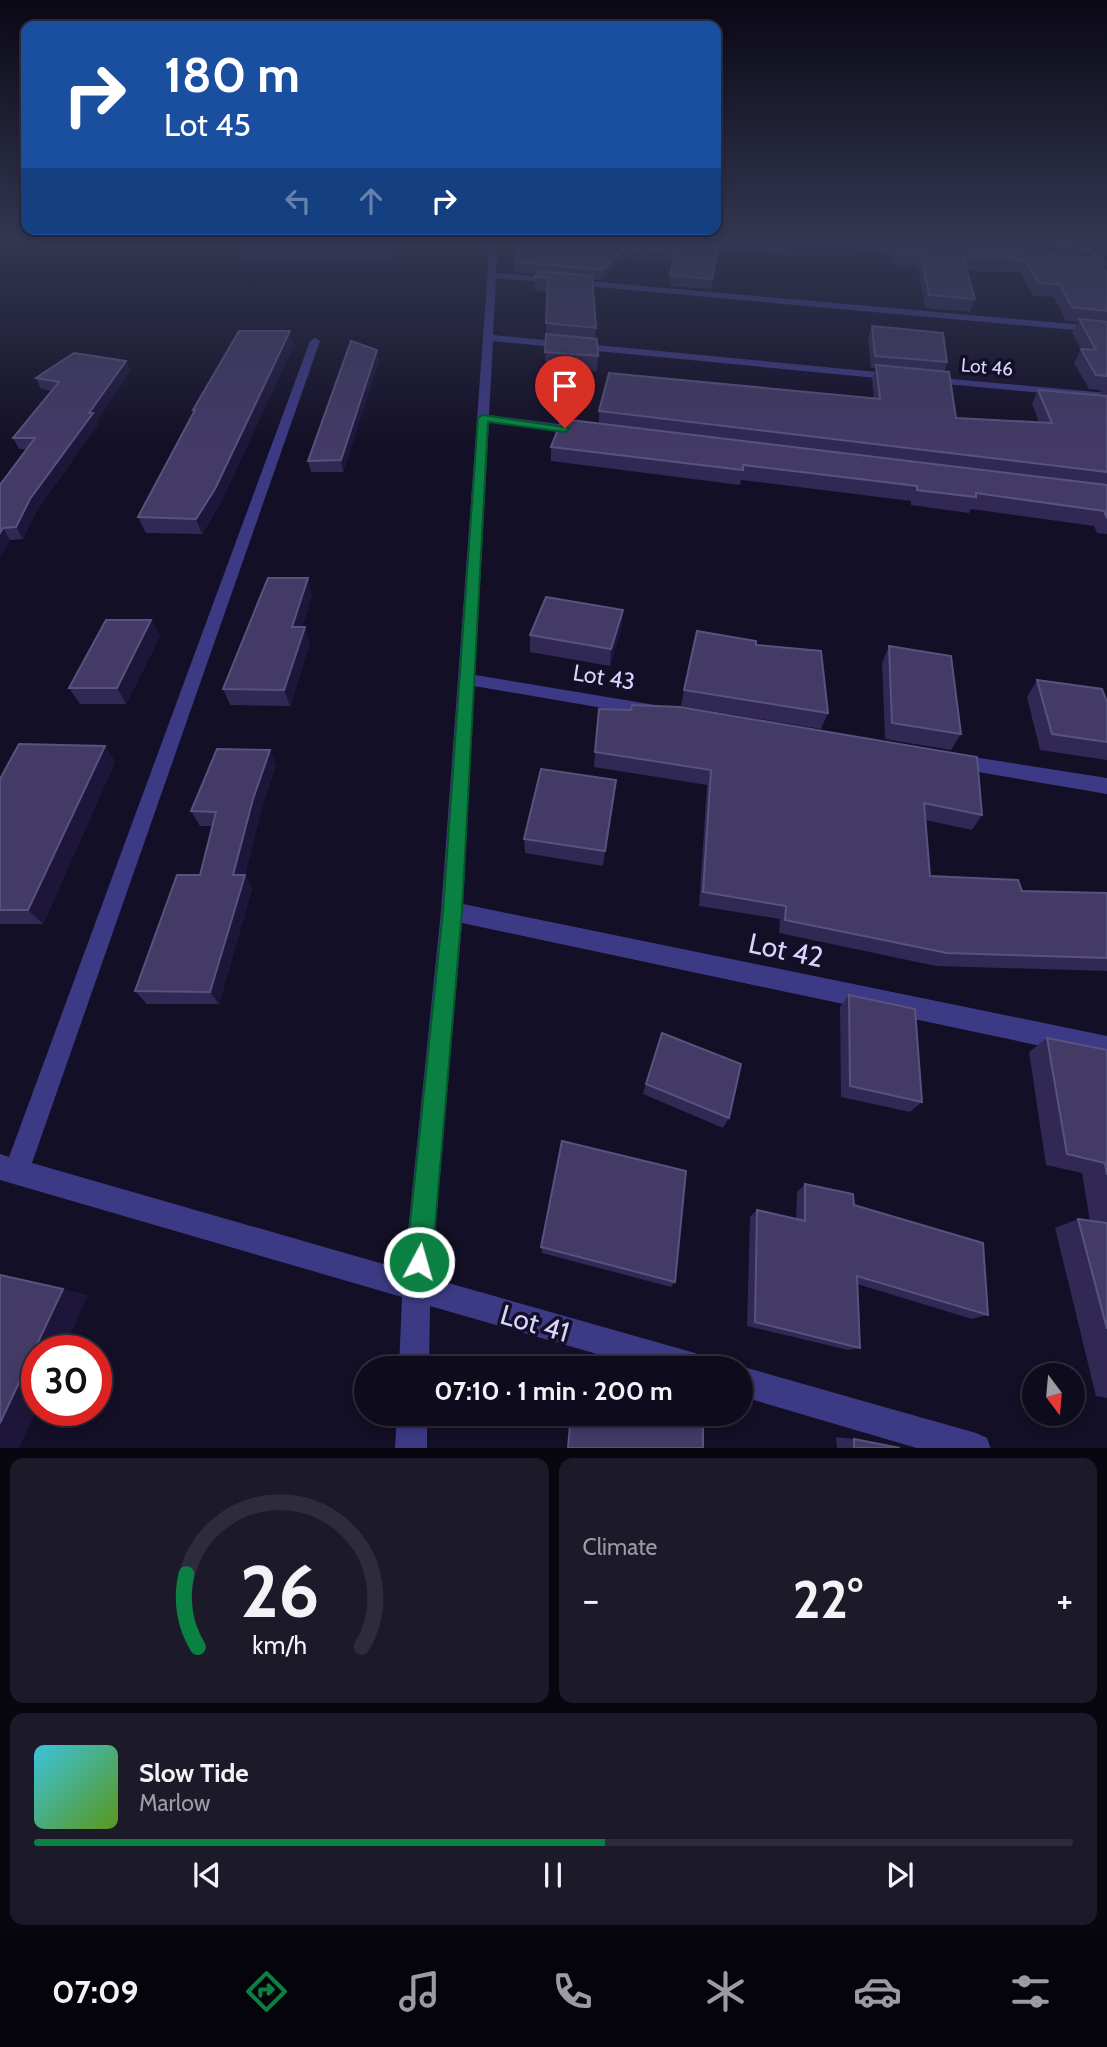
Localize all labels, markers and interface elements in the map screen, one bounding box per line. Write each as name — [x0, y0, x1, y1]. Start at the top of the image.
text: 180 m — [164, 45, 300, 104]
icon: right — [49, 49, 140, 140]
text: Lot 45 — [164, 105, 251, 144]
icon: left — [279, 182, 317, 220]
icon: ahead — [352, 182, 390, 220]
icon: right — [425, 182, 463, 220]
street label: Lot 46 — [960, 353, 1014, 381]
pin — [535, 356, 595, 428]
icon: arrive — [546, 367, 584, 405]
street label: Lot 43 — [571, 658, 637, 696]
street label: Lot 42 — [746, 926, 826, 974]
position arrow — [382, 1225, 456, 1299]
street label: Lot 41 — [497, 1297, 573, 1349]
speed limit sign: 30 — [21, 1335, 112, 1426]
north arrow — [1022, 1363, 1085, 1426]
map controls — [1022, 1363, 1085, 1426]
text: 07:10 · 1 min · 200 m — [434, 1375, 673, 1407]
text: Climate — [583, 1533, 657, 1561]
text: 26 — [240, 1547, 319, 1635]
text: 22° — [793, 1568, 863, 1631]
text: − — [583, 1576, 599, 1623]
text: + — [1056, 1576, 1073, 1623]
text: km/h — [252, 1629, 307, 1659]
text: Slow Tide — [139, 1757, 249, 1789]
text: Marlow — [139, 1789, 210, 1817]
icon: previous — [188, 1856, 226, 1894]
icon: pause — [534, 1856, 572, 1894]
icon: next — [881, 1856, 919, 1894]
icon: directions — [242, 1967, 291, 2016]
icon: music — [395, 1967, 444, 2016]
icon: phone — [548, 1967, 597, 2016]
icon: climate — [701, 1967, 750, 2016]
icon: car — [853, 1967, 902, 2016]
icon: filters — [1006, 1967, 1055, 2016]
text: 07:09 — [52, 1972, 138, 2011]

